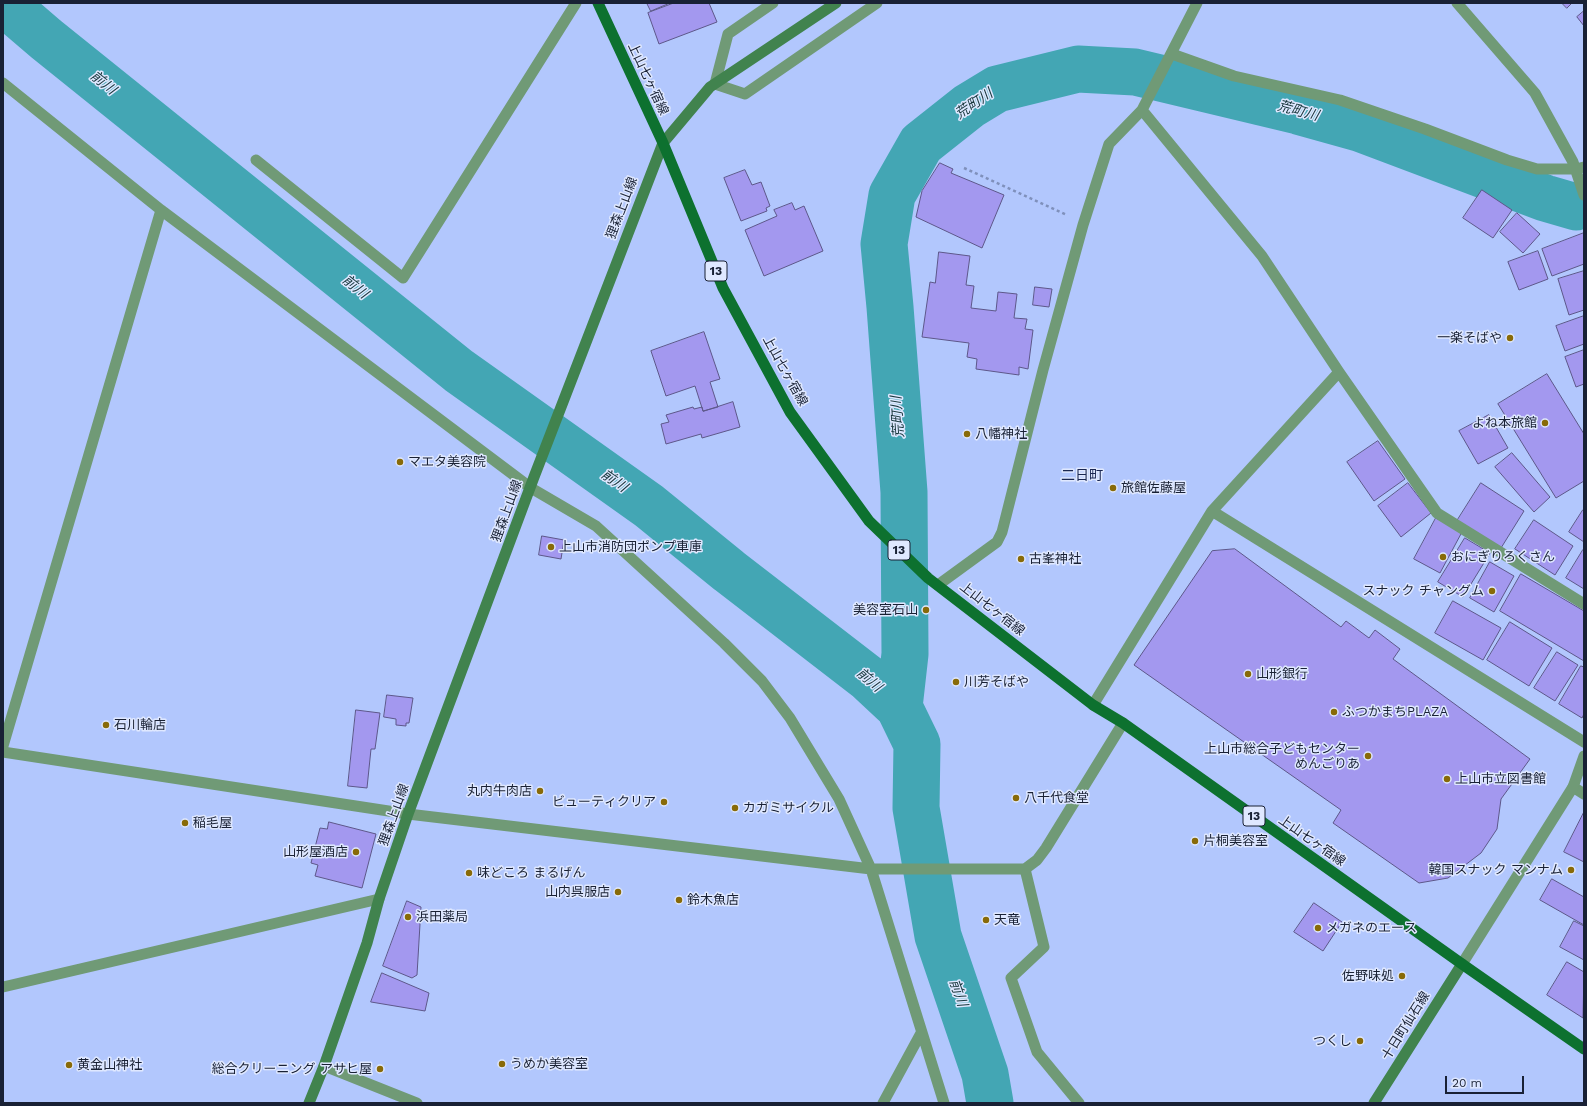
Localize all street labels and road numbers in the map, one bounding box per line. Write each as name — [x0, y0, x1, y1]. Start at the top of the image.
street label: 上山七ヶ宿線 — [624, 40, 672, 118]
street label: 狸森上山線 — [603, 175, 641, 241]
road number: 13 — [705, 261, 727, 281]
street label: 上山七ヶ宿線 — [759, 333, 811, 409]
street label: 狸森上山線 — [489, 478, 525, 544]
road number: 13 — [888, 540, 910, 560]
street label: 上山七ヶ宿線 — [956, 579, 1028, 639]
street label: 狸森上山線 — [376, 782, 412, 848]
road number: 13 — [1243, 806, 1265, 826]
street label: 上山七ヶ宿線 — [1276, 812, 1348, 870]
street label: 十日町仙石線 — [1379, 989, 1433, 1063]

